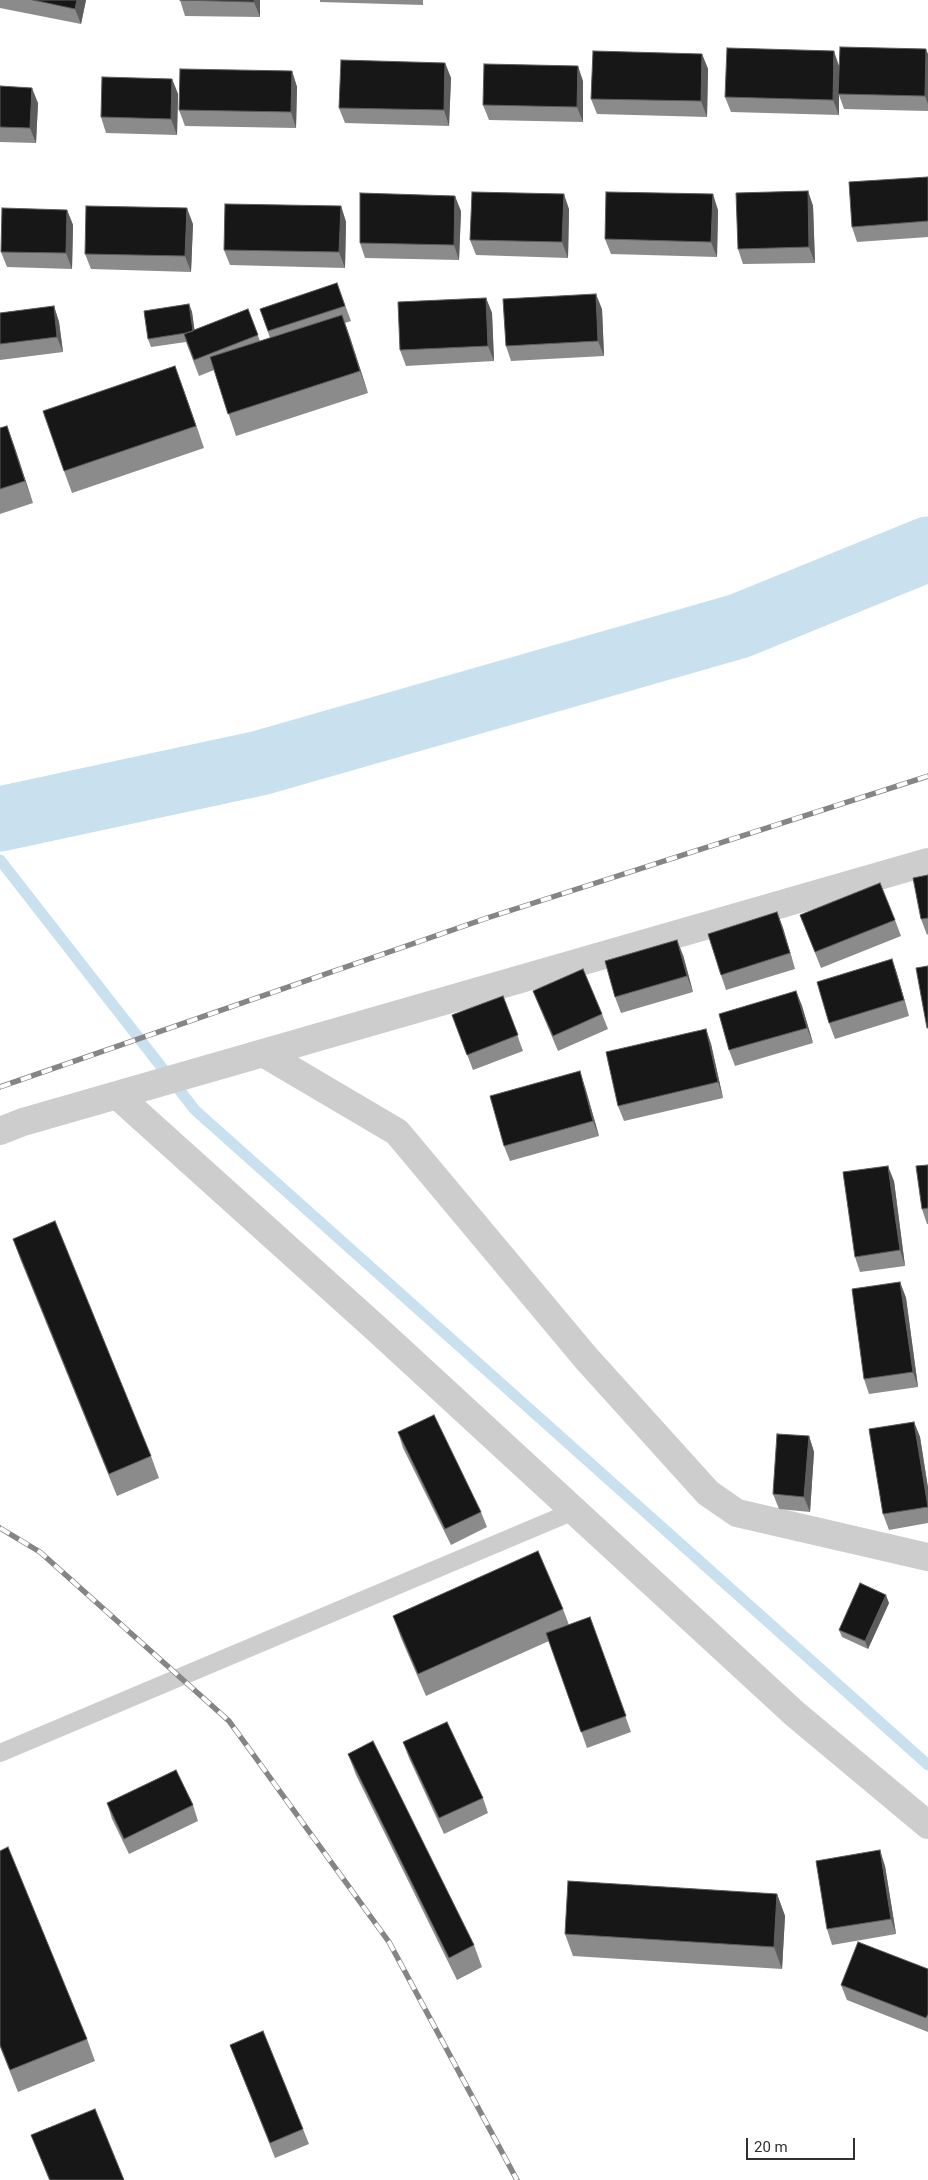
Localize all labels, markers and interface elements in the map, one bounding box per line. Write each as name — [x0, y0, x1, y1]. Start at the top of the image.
scale bar — [748, 2128, 857, 2160]
text: 20 m — [754, 2138, 788, 2156]

